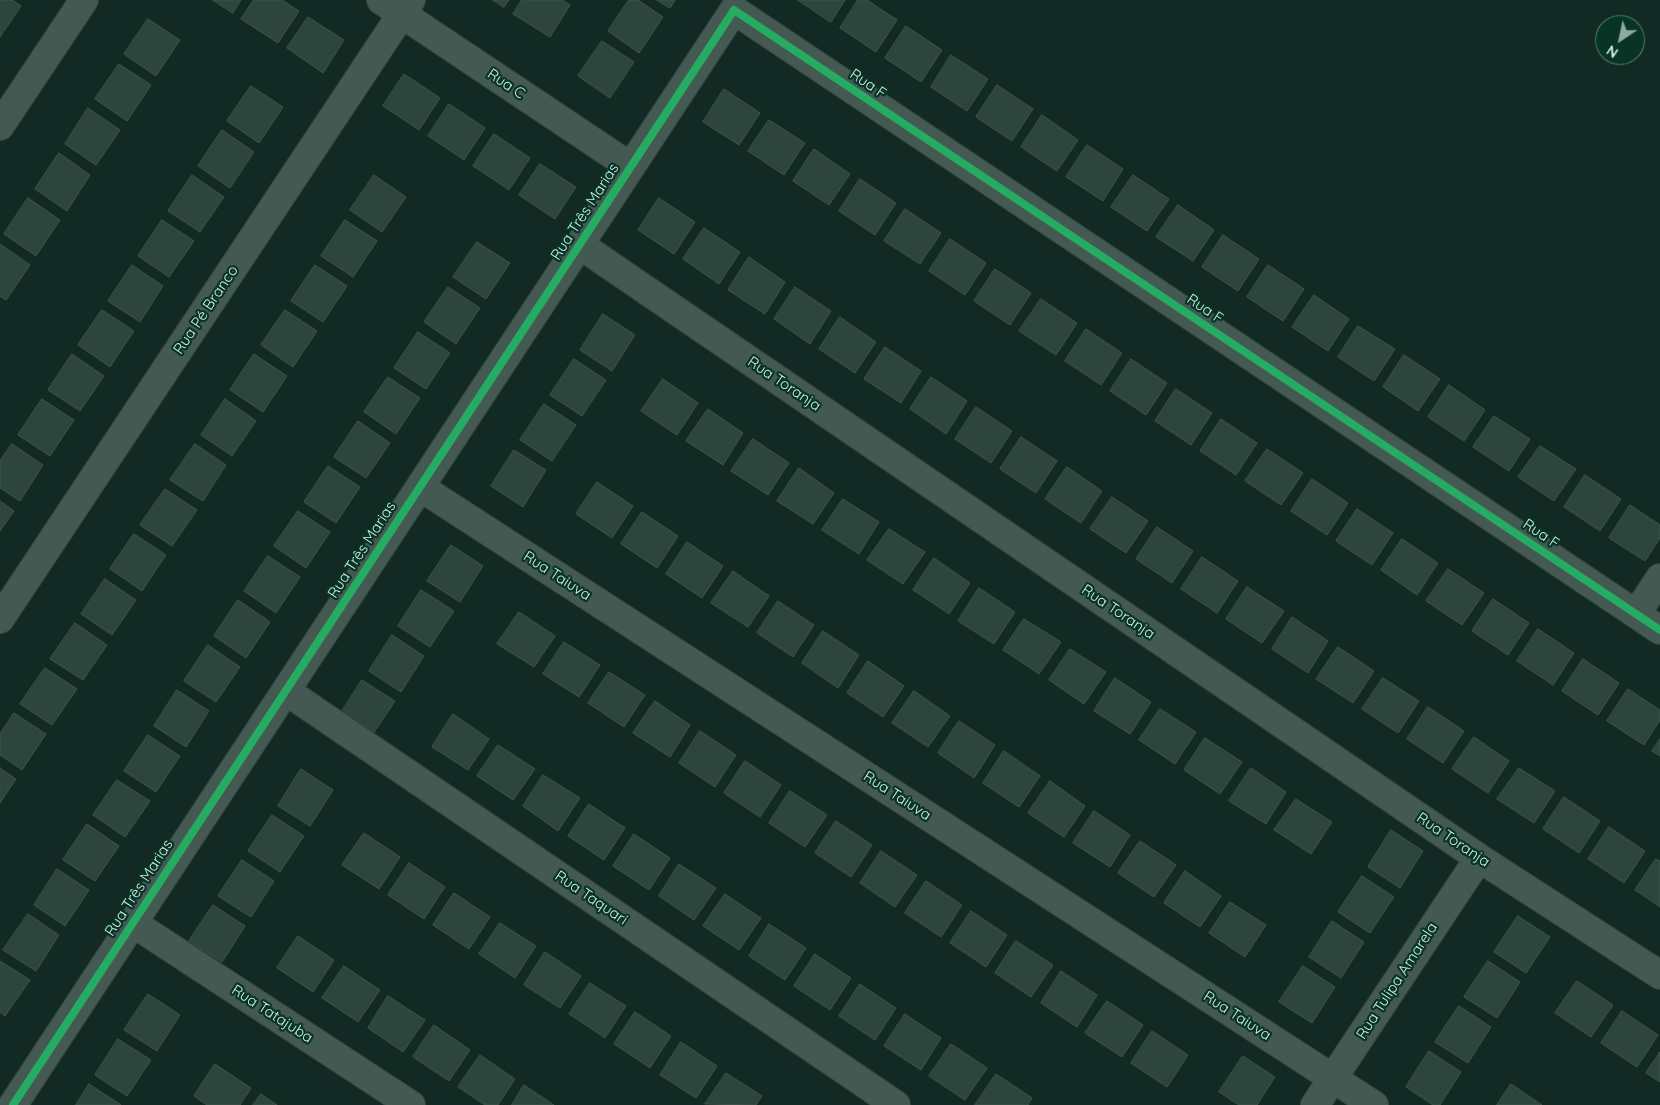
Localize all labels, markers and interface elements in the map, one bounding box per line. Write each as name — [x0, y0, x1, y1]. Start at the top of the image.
north arrow — [1595, 15, 1645, 65]
text: N — [1603, 41, 1621, 62]
street label: Rua C — [484, 65, 528, 103]
street label: Rua F — [846, 65, 890, 103]
street label: Rua Três Marias — [547, 160, 623, 264]
street label: Rua Pé Branco — [170, 262, 242, 358]
street label: Rua F — [1183, 290, 1227, 328]
street label: Rua Toranja — [744, 353, 824, 415]
street label: Rua Três Marias — [324, 498, 400, 602]
street label: Rua F — [1519, 515, 1563, 553]
street label: Rua Taiuva — [520, 547, 594, 605]
street label: Rua Toranja — [1078, 581, 1158, 643]
street label: Rua Taiuva — [860, 767, 934, 825]
street label: Rua Toranja — [1413, 809, 1493, 871]
street label: Rua Três Marias — [101, 836, 177, 940]
street label: Rua Taquari — [551, 867, 631, 929]
street label: Rua Tulipa Amarela — [1353, 919, 1441, 1043]
street label: Rua Tatajuba — [228, 981, 316, 1047]
street label: Rua Taiuva — [1200, 987, 1274, 1045]

